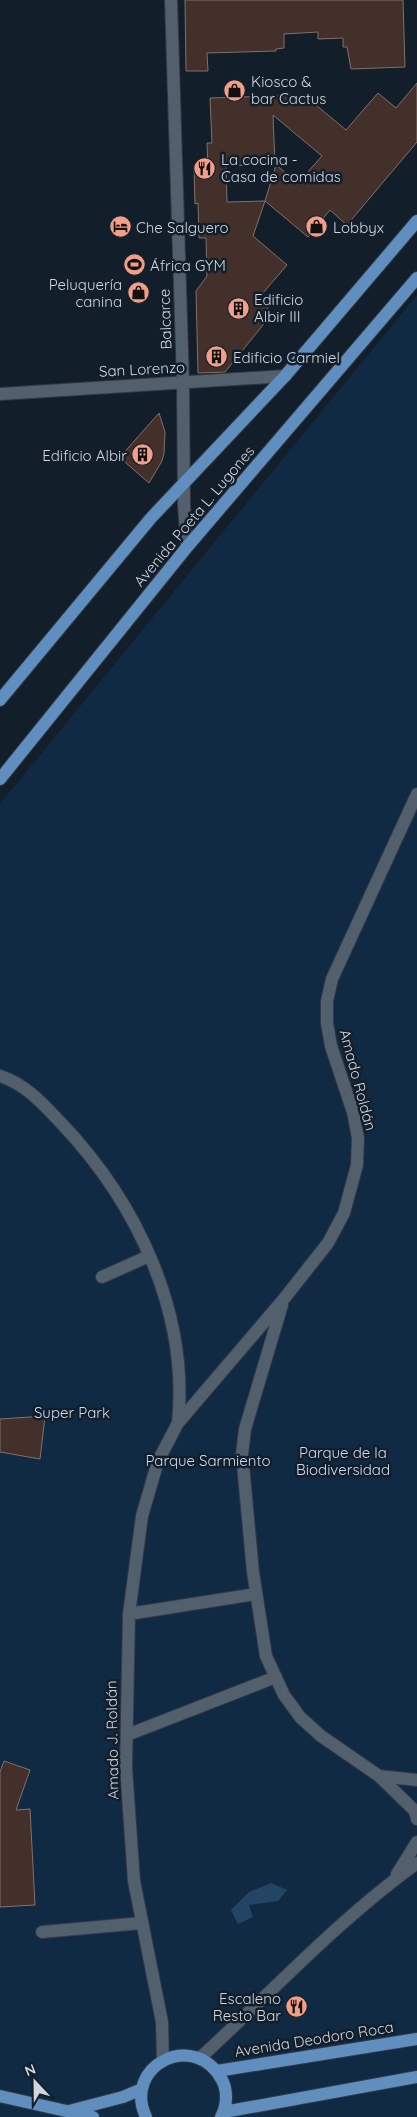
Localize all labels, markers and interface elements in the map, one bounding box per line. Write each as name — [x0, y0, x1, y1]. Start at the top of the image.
place label: Kiosco & bar Cactus — [251, 72, 326, 108]
shop icon: Kiosco & bar Cactus — [223, 78, 247, 102]
place label: La cocina - Casa de comidas — [221, 150, 341, 186]
restaurant icon: La cocina - Casa de comidas — [193, 156, 217, 180]
hotel icon: Che Salguero — [108, 215, 132, 239]
shop icon: Lobbyx — [305, 215, 329, 239]
place label: Che Salguero — [136, 218, 228, 237]
place label: Lobbyx — [333, 218, 384, 237]
sports icon: África GYM — [122, 253, 146, 277]
place label: África GYM — [150, 256, 226, 275]
place label: Peluquería canina — [49, 275, 122, 311]
shop icon: Peluquería canina — [126, 281, 150, 305]
street label: Balcarce — [154, 288, 176, 350]
place label: Edificio Albir III — [254, 290, 303, 326]
building icon: Edificio Albir III — [226, 296, 250, 320]
building icon: Edificio Carmiel — [205, 345, 229, 369]
place label: Edificio Carmiel — [233, 348, 340, 367]
street label: San Lorenzo — [99, 357, 185, 381]
street label: Avenida Poeta L. Lugones — [130, 442, 258, 590]
building icon: Edificio Albir — [131, 443, 155, 467]
place label: Edificio Albir — [42, 446, 127, 465]
street label: Amado Roldán — [335, 1027, 381, 1133]
park label: Super Park — [34, 1403, 110, 1422]
park label: Parque de la Biodiversidad — [296, 1443, 390, 1479]
park label: Parque Sarmiento — [146, 1451, 271, 1470]
street label: Amado J. Roldán — [101, 1680, 123, 1800]
place label: Escaleno Resto Bar — [213, 1989, 281, 2025]
restaurant icon: Escaleno Resto Bar — [285, 1995, 309, 2019]
street label: Avenida Deodoro Roca — [233, 2017, 395, 2061]
north arrow — [10, 2057, 60, 2107]
text: N — [22, 2060, 38, 2080]

